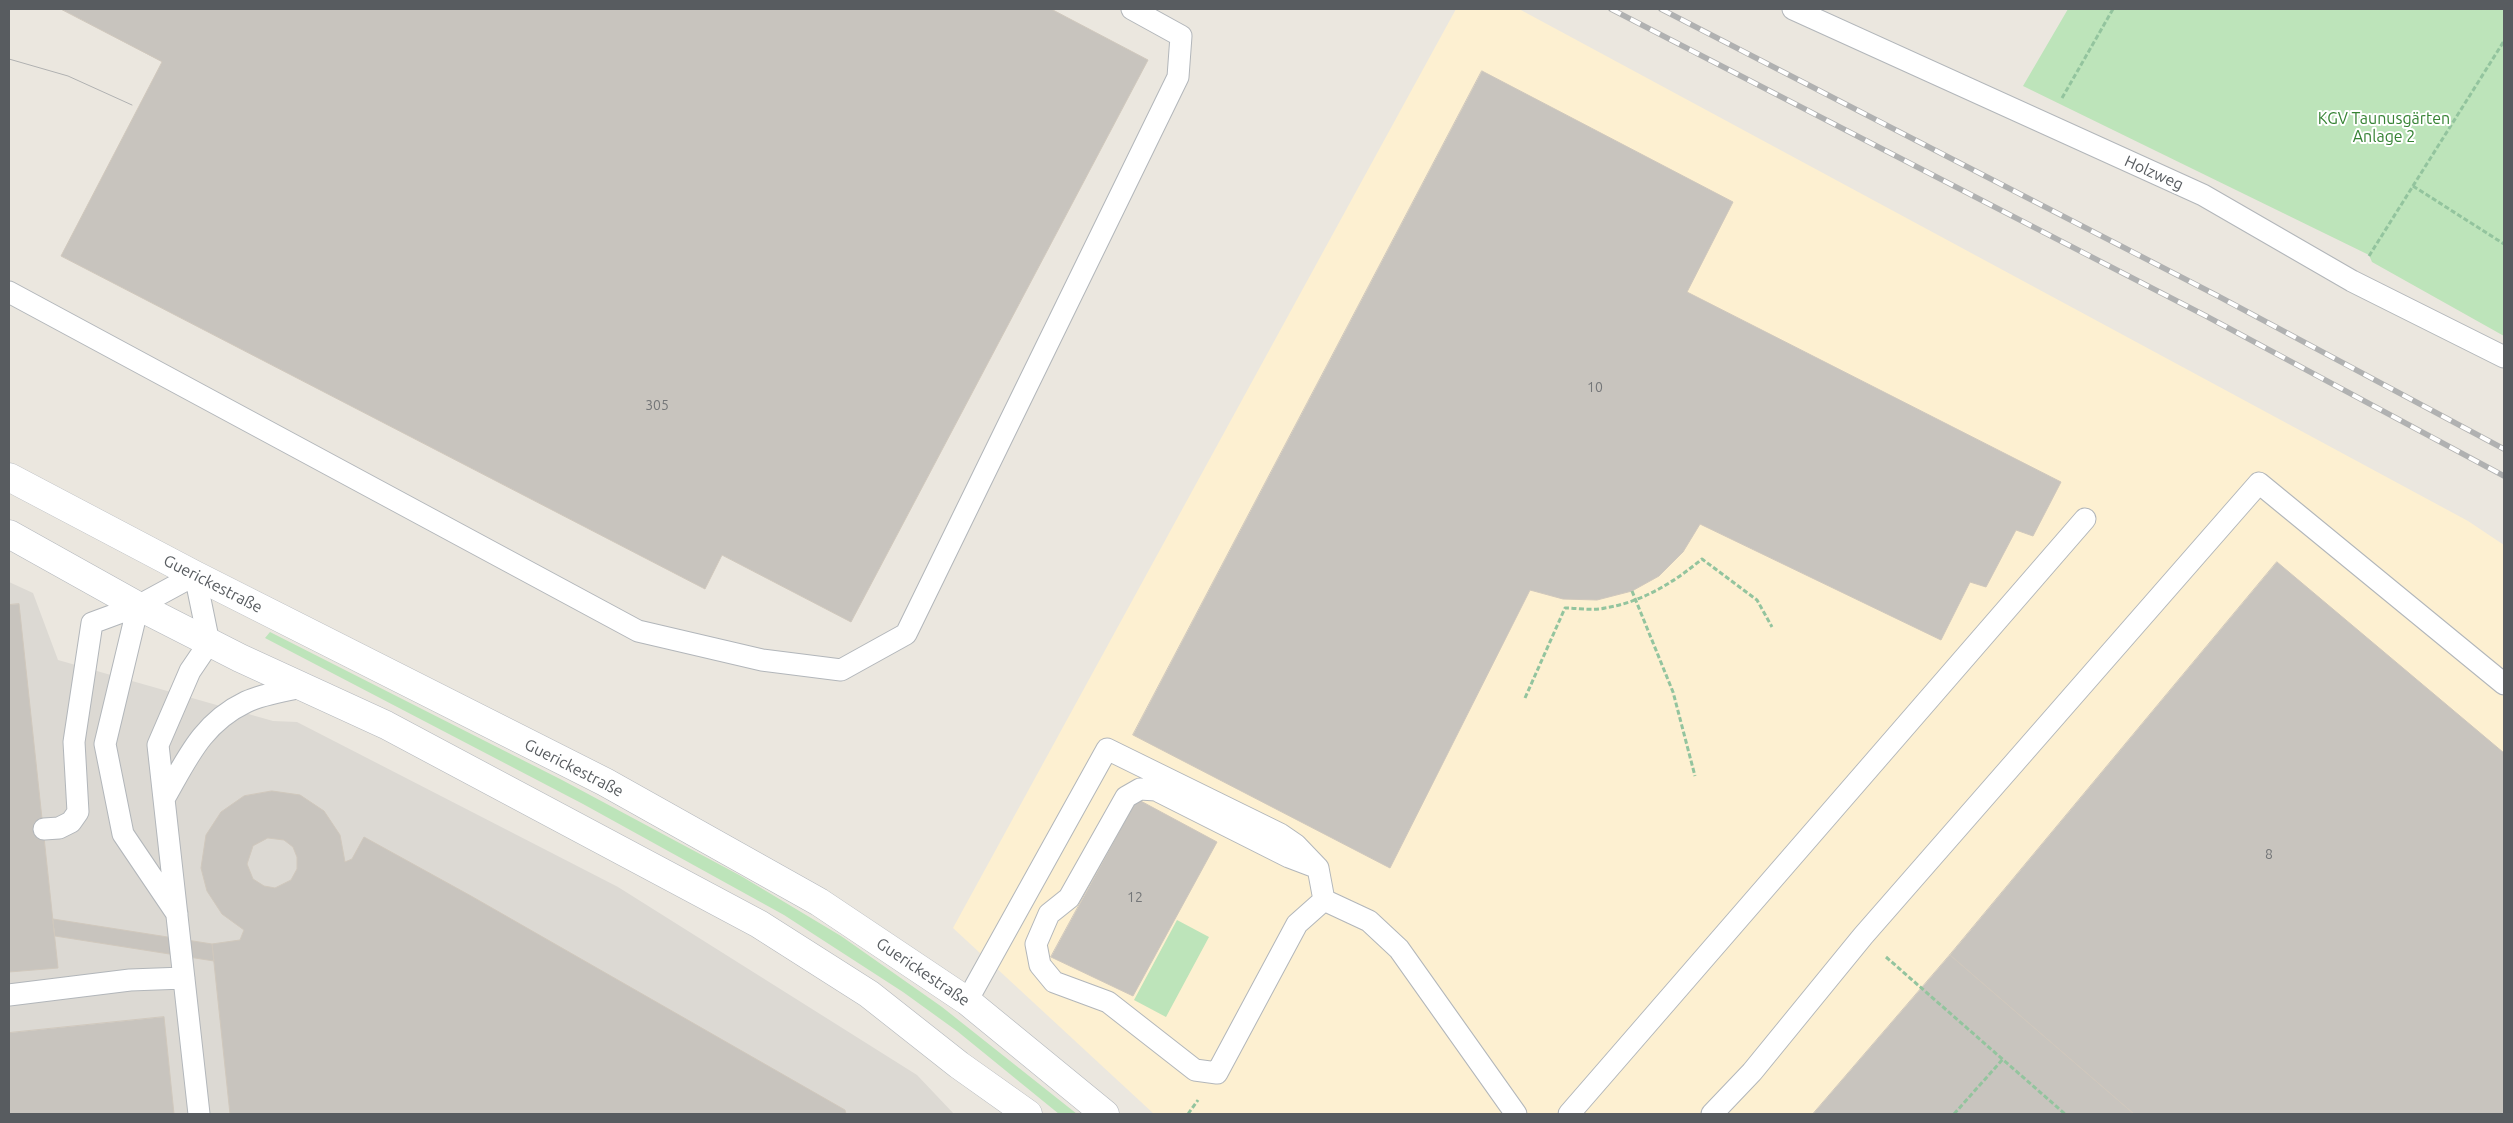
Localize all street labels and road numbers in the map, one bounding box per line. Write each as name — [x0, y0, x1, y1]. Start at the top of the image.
street label: Holzweg — [2122, 152, 2186, 194]
street label: Guerickestraße — [160, 551, 266, 617]
street label: Guerickestraße — [521, 735, 627, 801]
street label: Guerickestraße — [873, 934, 973, 1010]

